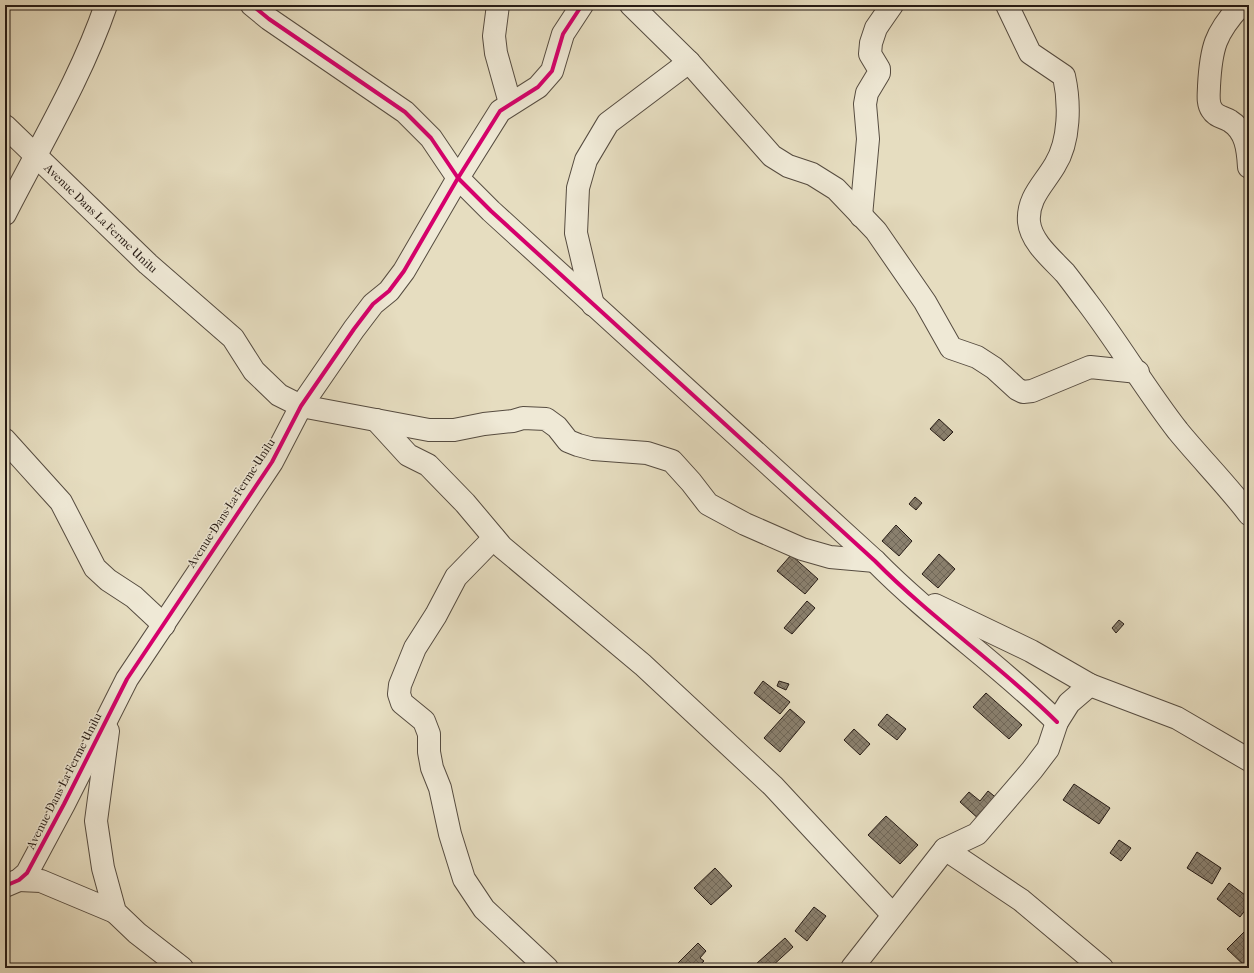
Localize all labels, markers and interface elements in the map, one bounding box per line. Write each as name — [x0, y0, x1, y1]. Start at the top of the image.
street label: Avenue Dans La Ferme Unilu — [41, 160, 160, 276]
street label: Avenue Dans La Ferme Unilu — [183, 436, 278, 571]
street label: Avenue Dans La Ferme Unilu — [23, 710, 105, 852]

